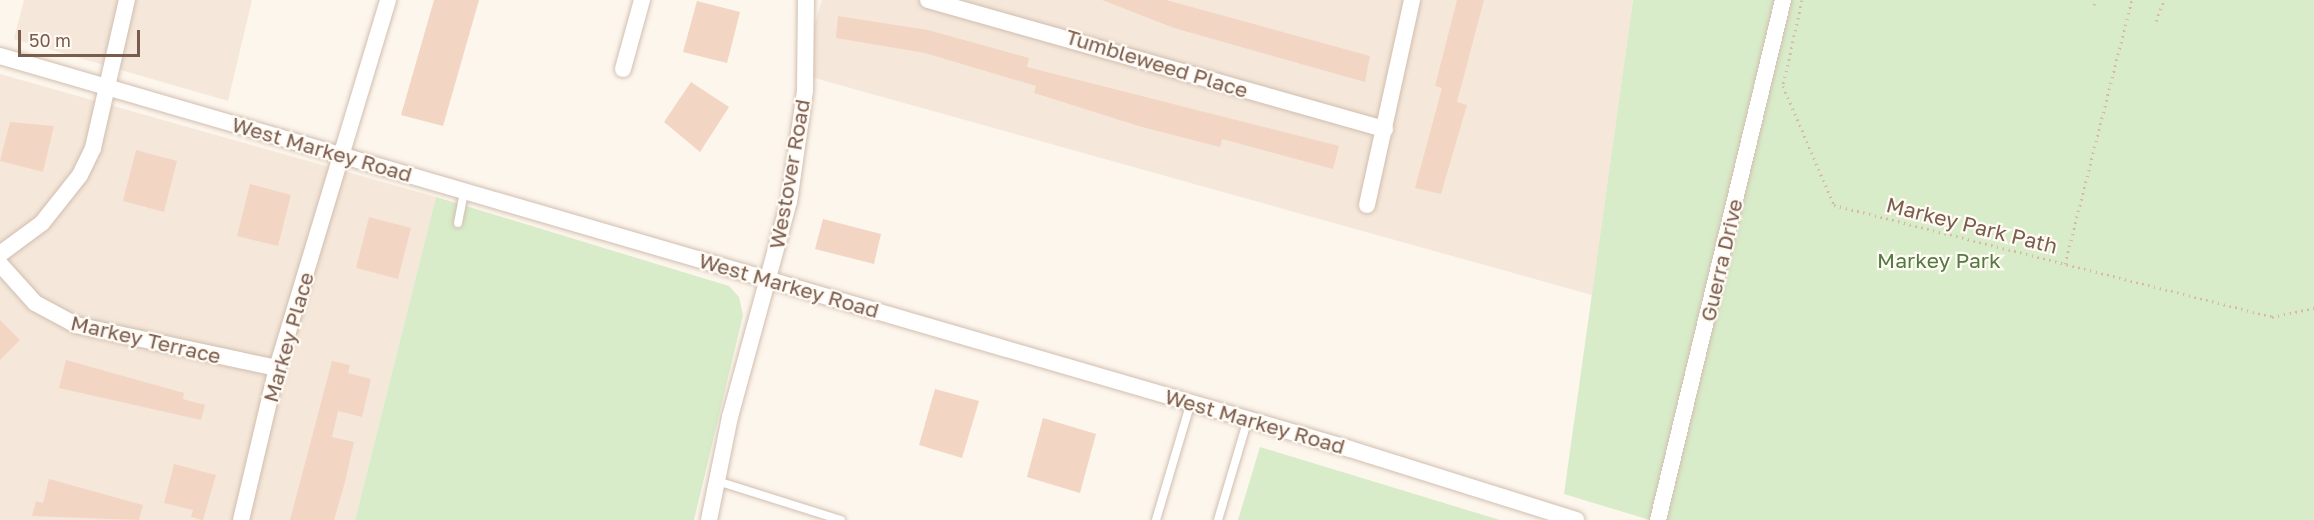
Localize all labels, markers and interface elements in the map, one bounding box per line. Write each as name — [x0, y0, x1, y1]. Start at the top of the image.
scale bar — [21, 18, 142, 56]
street label: Tumbleweed Place — [1063, 23, 1251, 103]
text: 50 m — [29, 29, 71, 51]
street label: Westover Road — [763, 97, 815, 251]
street label: West Markey Road — [229, 111, 415, 187]
street label: Markey Park Path — [1884, 192, 2060, 258]
street label: Guerra Drive — [1695, 196, 1747, 324]
street label: West Markey Road — [696, 247, 882, 323]
park label: Markey Park — [1877, 247, 2001, 273]
street label: Markey Place — [257, 269, 319, 405]
street label: Markey Terrace — [68, 309, 224, 369]
street label: West Markey Road — [1162, 383, 1348, 459]

